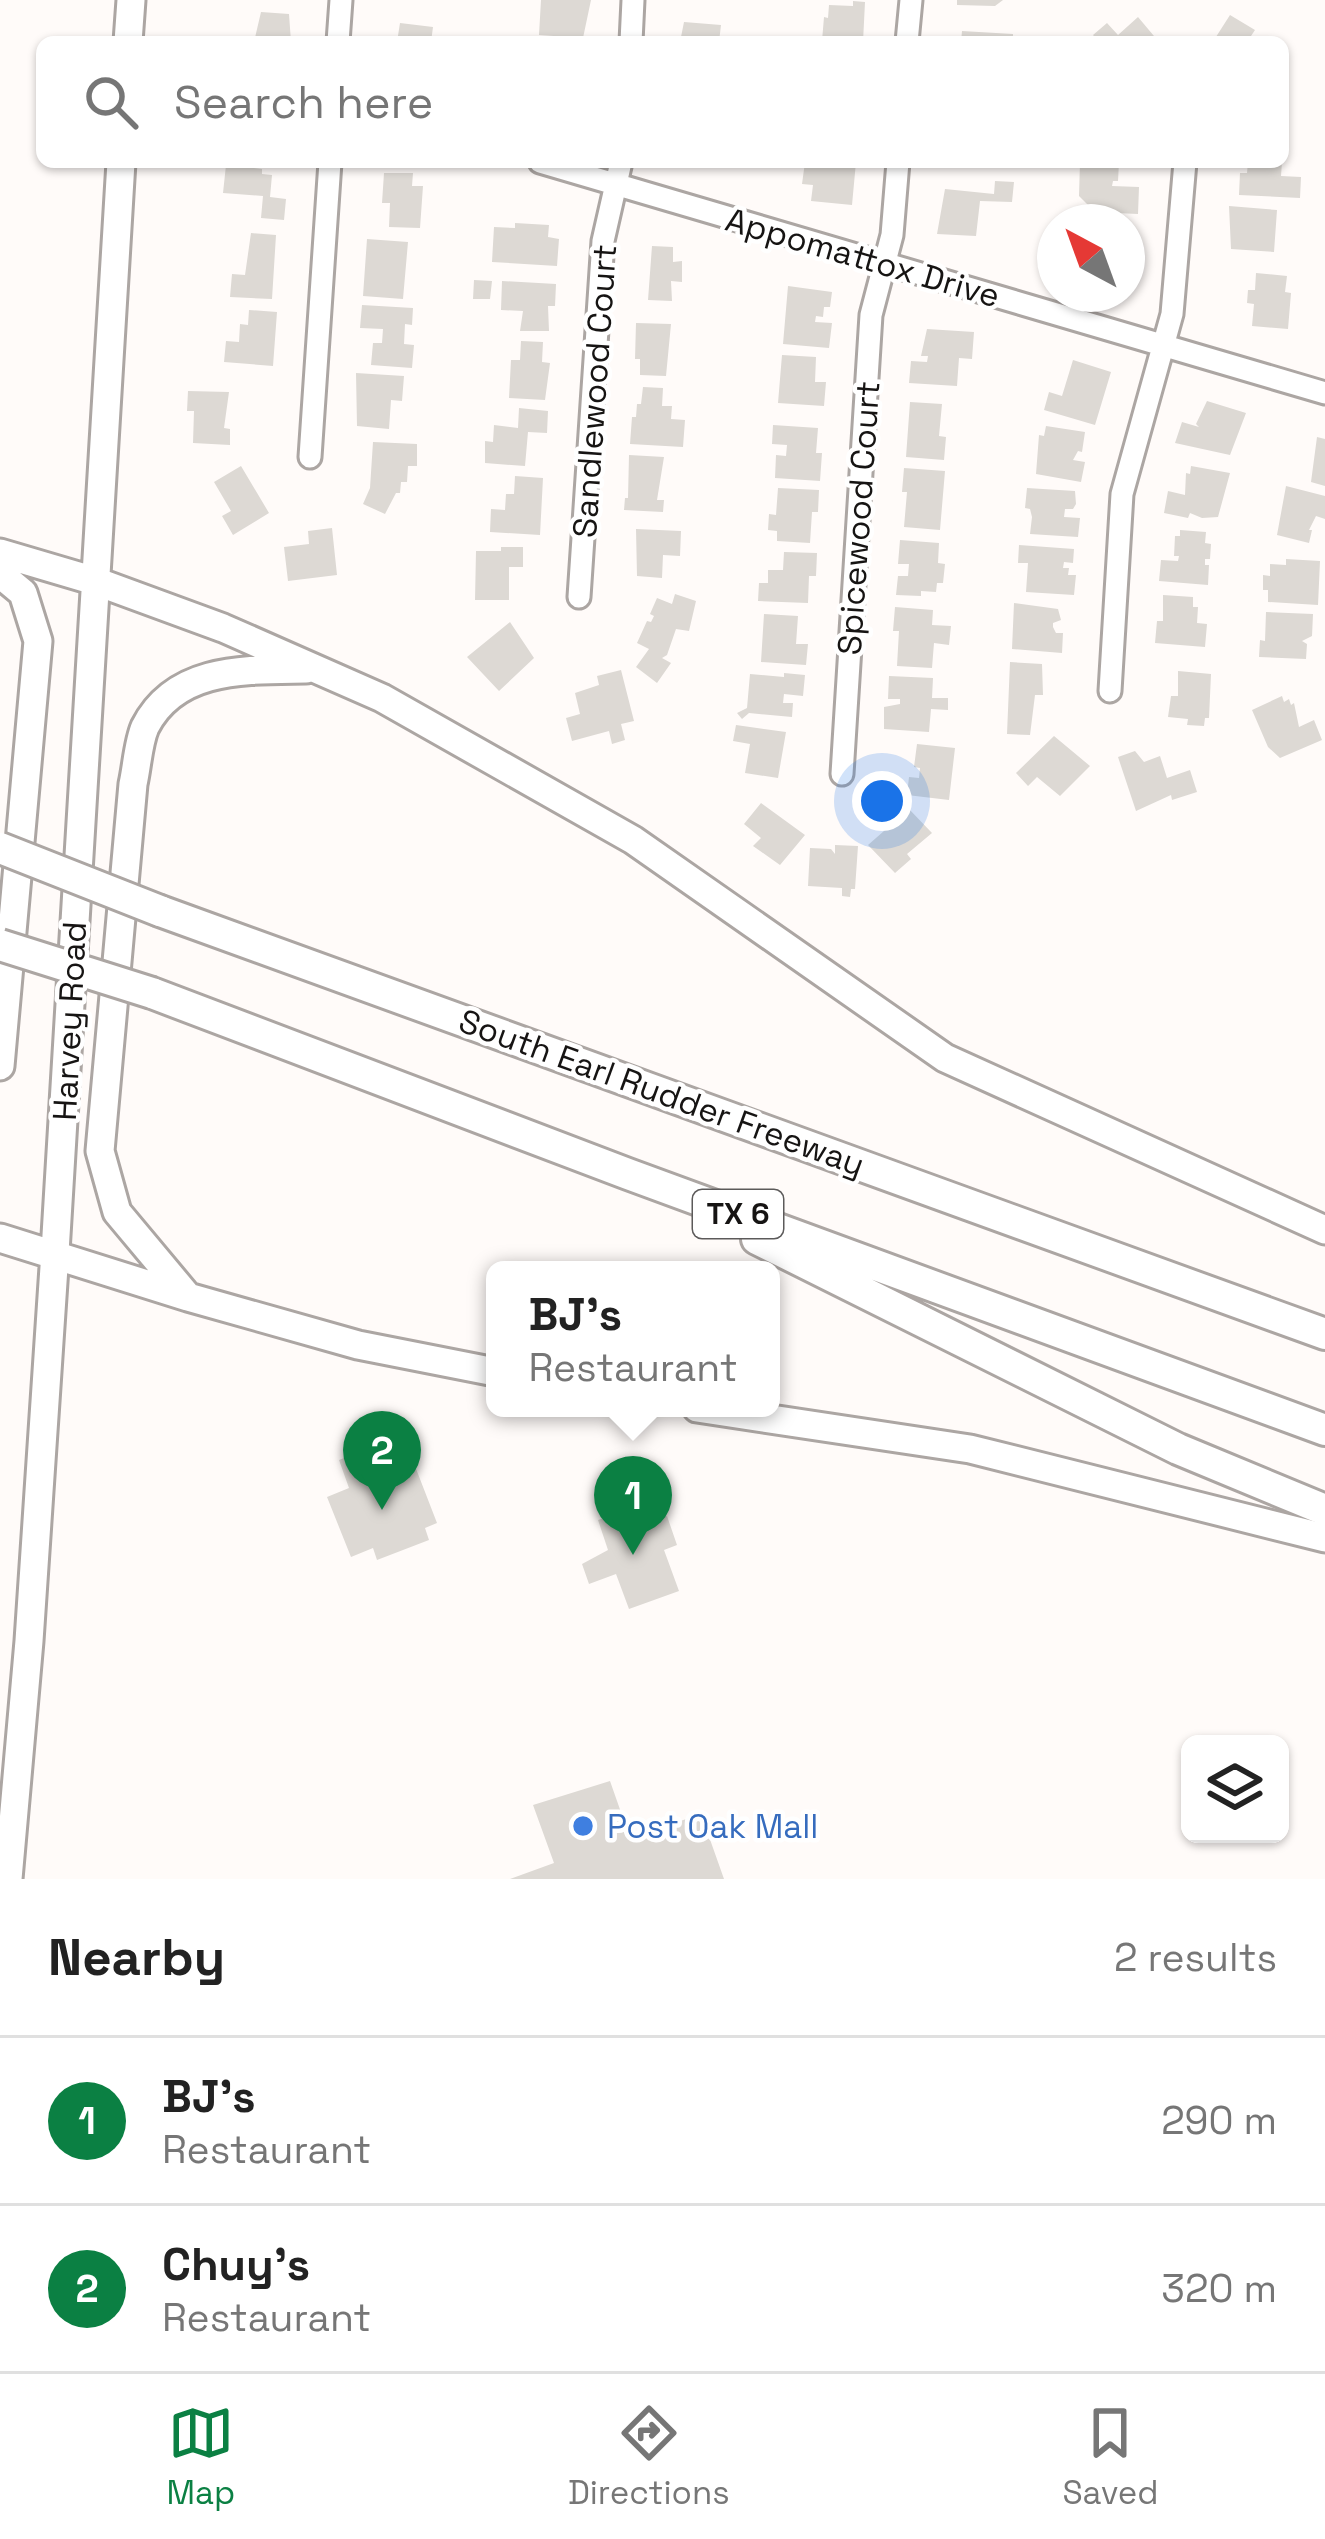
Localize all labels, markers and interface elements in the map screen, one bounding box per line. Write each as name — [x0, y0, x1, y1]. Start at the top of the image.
search box — [36, 36, 1289, 168]
icon: search — [78, 69, 144, 135]
text: Search here — [174, 74, 433, 131]
street label: Appomattox Drive — [721, 199, 1005, 317]
north arrow — [1037, 204, 1145, 312]
street label: Sandlewood Court — [564, 243, 626, 539]
street label: Spicewood Court — [828, 380, 890, 656]
your location — [852, 771, 912, 831]
street label: Harvey Road — [44, 920, 96, 1122]
street label: South Earl Rudder Freeway — [453, 1000, 870, 1186]
road number: TX 6 — [693, 1190, 783, 1238]
popup — [486, 1261, 780, 1417]
text: BJ's — [528, 1286, 622, 1343]
text: Restaurant — [528, 1343, 738, 1392]
pin: 2 — [343, 1411, 421, 1510]
pin: 1 — [594, 1456, 672, 1555]
map controls — [1181, 1735, 1289, 1843]
button: layers — [1181, 1735, 1289, 1843]
place label: Post Oak Mall — [607, 1806, 818, 1848]
marker: Post Oak Mall — [570, 1813, 596, 1839]
text: Nearby — [48, 1925, 225, 1990]
text: 2 results — [1114, 1933, 1277, 1982]
text: BJ's — [162, 2068, 256, 2125]
text: 1 — [78, 2096, 96, 2145]
text: 290 m — [1161, 2096, 1277, 2145]
text: Restaurant — [162, 2125, 371, 2174]
text: Chuy's — [162, 2236, 310, 2293]
text: 2 — [75, 2264, 99, 2313]
text: 320 m — [1161, 2264, 1277, 2313]
text: Restaurant — [162, 2293, 371, 2342]
tab: Map — [166, 2400, 235, 2514]
tab: Directions — [568, 2400, 730, 2514]
tab: Saved — [1062, 2400, 1159, 2514]

